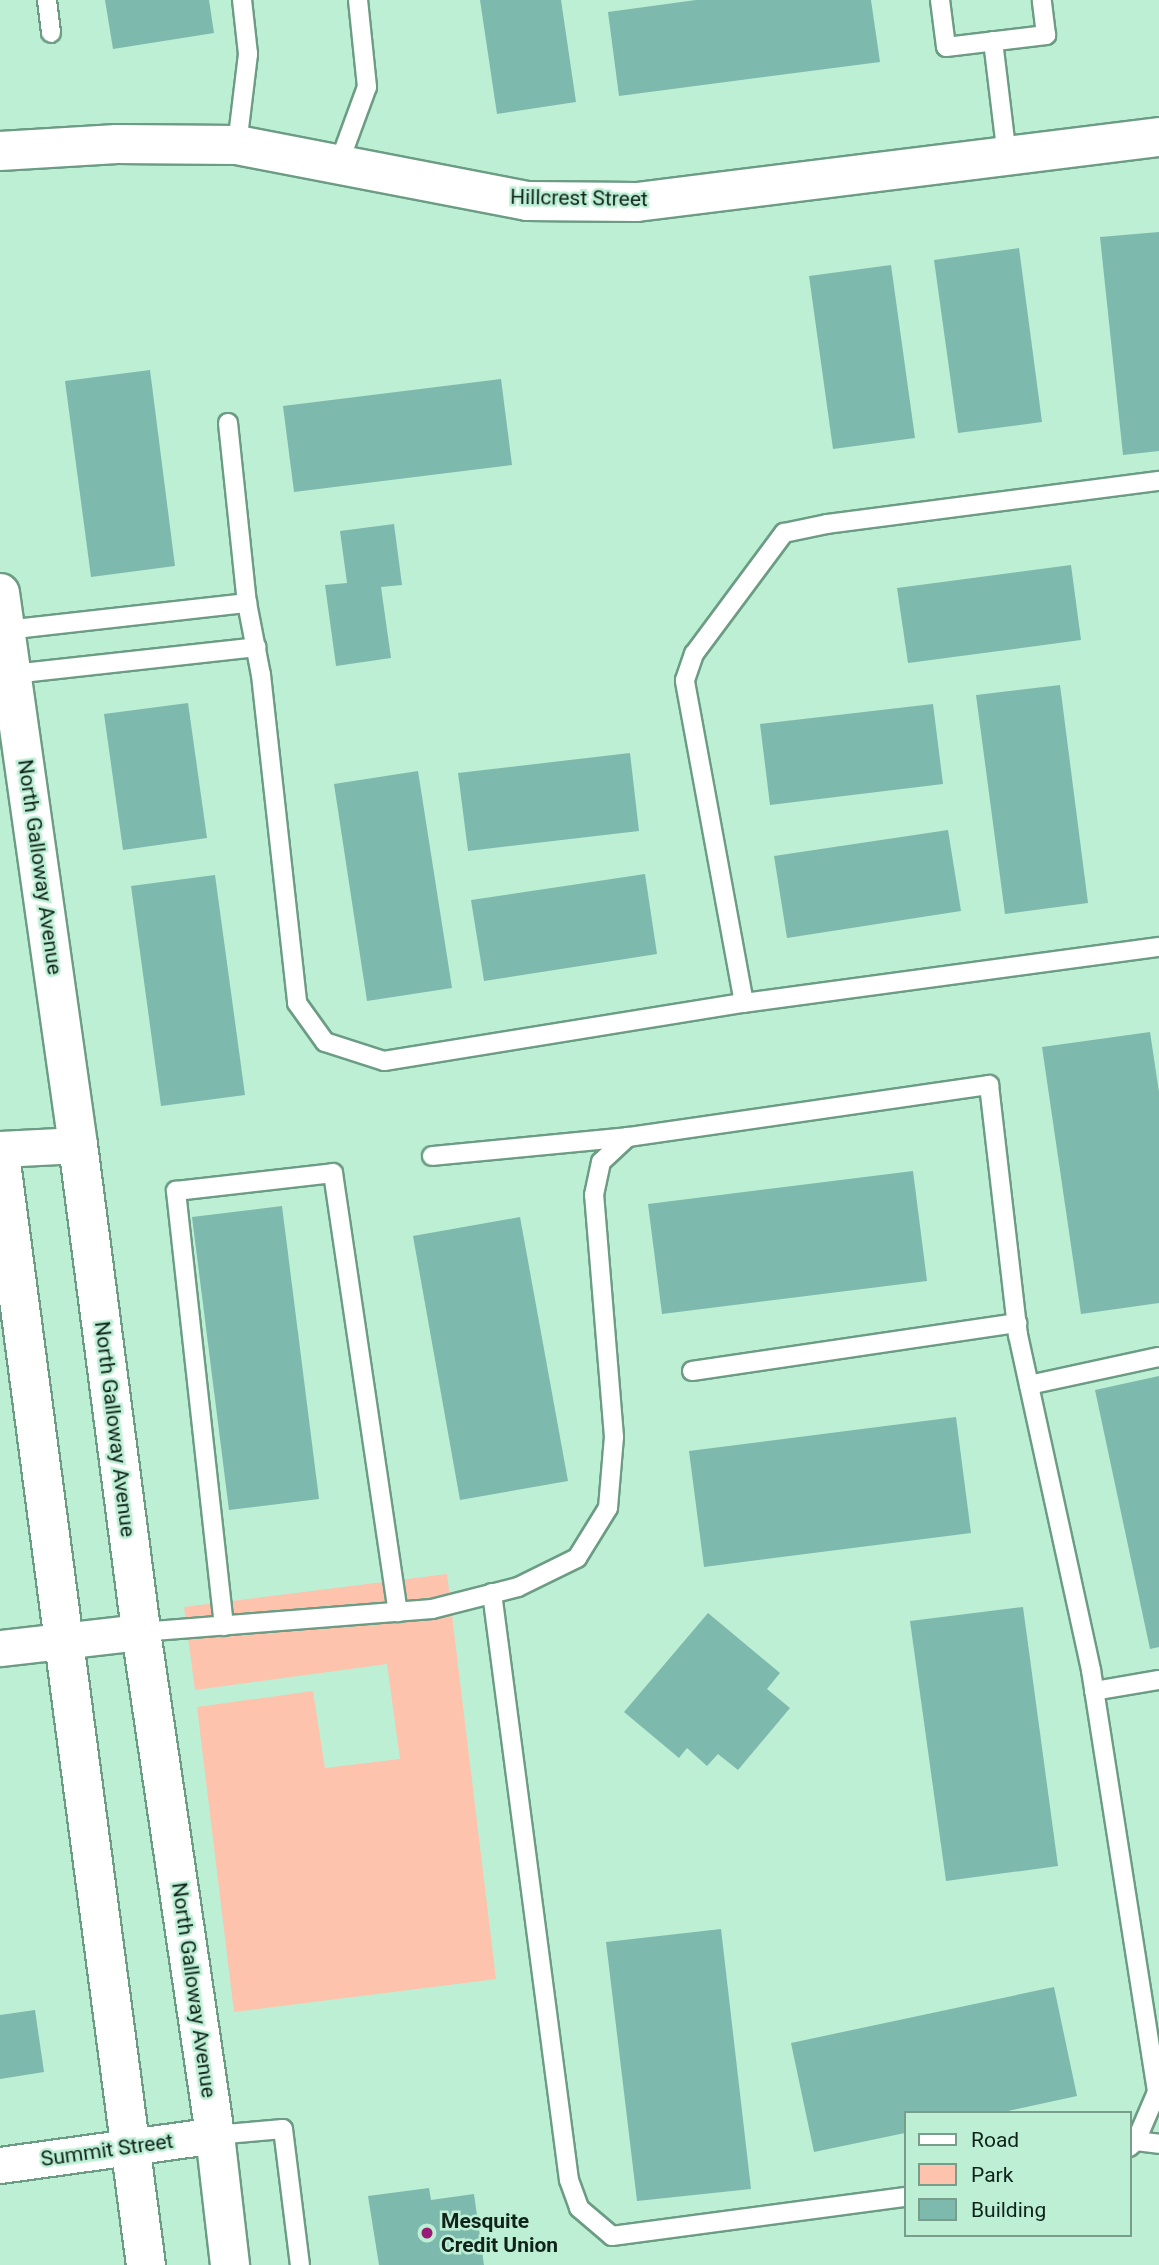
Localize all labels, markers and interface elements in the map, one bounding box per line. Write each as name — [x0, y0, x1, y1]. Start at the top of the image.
street label: Hillcrest Street — [510, 184, 648, 212]
street label: North Galloway Avenue — [12, 758, 68, 976]
street label: North Galloway Avenue — [89, 1320, 141, 1538]
street label: North Galloway Avenue — [166, 1881, 222, 2099]
legend — [904, 2111, 1131, 2237]
street label: Summit Street — [39, 2128, 175, 2172]
text: Road — [971, 2128, 1019, 2152]
text: Park — [971, 2163, 1013, 2187]
text: Building — [971, 2198, 1046, 2222]
place label: Mesquite Credit Union — [441, 2208, 558, 2258]
marker: Mesquite Credit Union — [419, 2225, 435, 2241]

